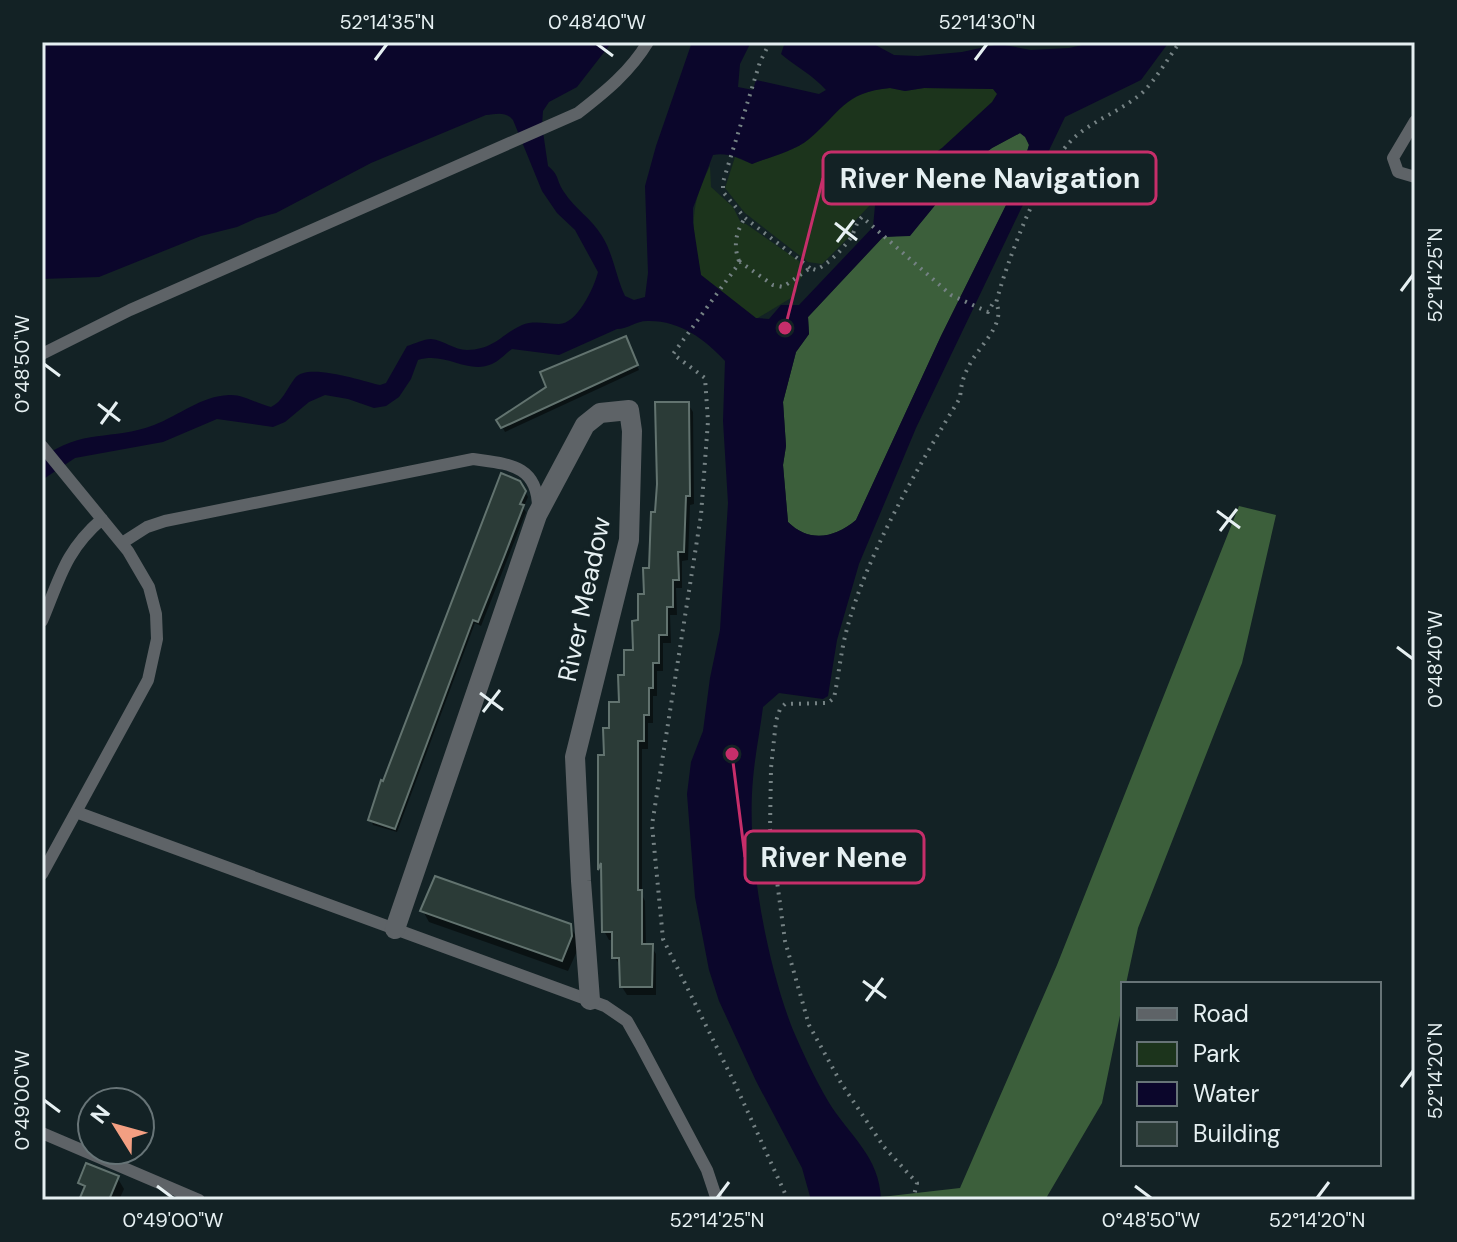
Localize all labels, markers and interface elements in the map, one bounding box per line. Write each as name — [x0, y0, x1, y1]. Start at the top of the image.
text: 52°14'35"N — [339, 9, 435, 35]
text: 0°48'40"W — [548, 9, 646, 35]
text: 52°14'30"N — [939, 9, 1035, 35]
callout: River Nene Navigation — [823, 152, 1156, 204]
text: River Nene Navigation — [840, 160, 1140, 197]
text: 52°14'25"N — [1422, 228, 1448, 322]
text: 0°48'50"W — [9, 315, 35, 413]
street label: River Meadow — [550, 513, 618, 685]
text: 0°48'40"W — [1422, 610, 1448, 708]
callout: River Nene — [745, 831, 924, 883]
text: River Nene — [761, 839, 907, 876]
legend — [1121, 982, 1381, 1166]
text: Road — [1193, 998, 1249, 1029]
text: 52°14'20"N — [1422, 1023, 1448, 1119]
text: Park — [1193, 1038, 1240, 1069]
text: 0°49'00"W — [9, 1050, 35, 1150]
text: Water — [1193, 1078, 1259, 1109]
north arrow — [76, 1086, 156, 1166]
text: N — [84, 1099, 117, 1129]
text: Building — [1193, 1118, 1280, 1149]
text: 0°49'00"W — [123, 1207, 223, 1233]
text: 52°14'25"N — [670, 1207, 764, 1233]
text: 0°48'50"W — [1102, 1207, 1200, 1233]
text: 52°14'20"N — [1269, 1207, 1365, 1233]

